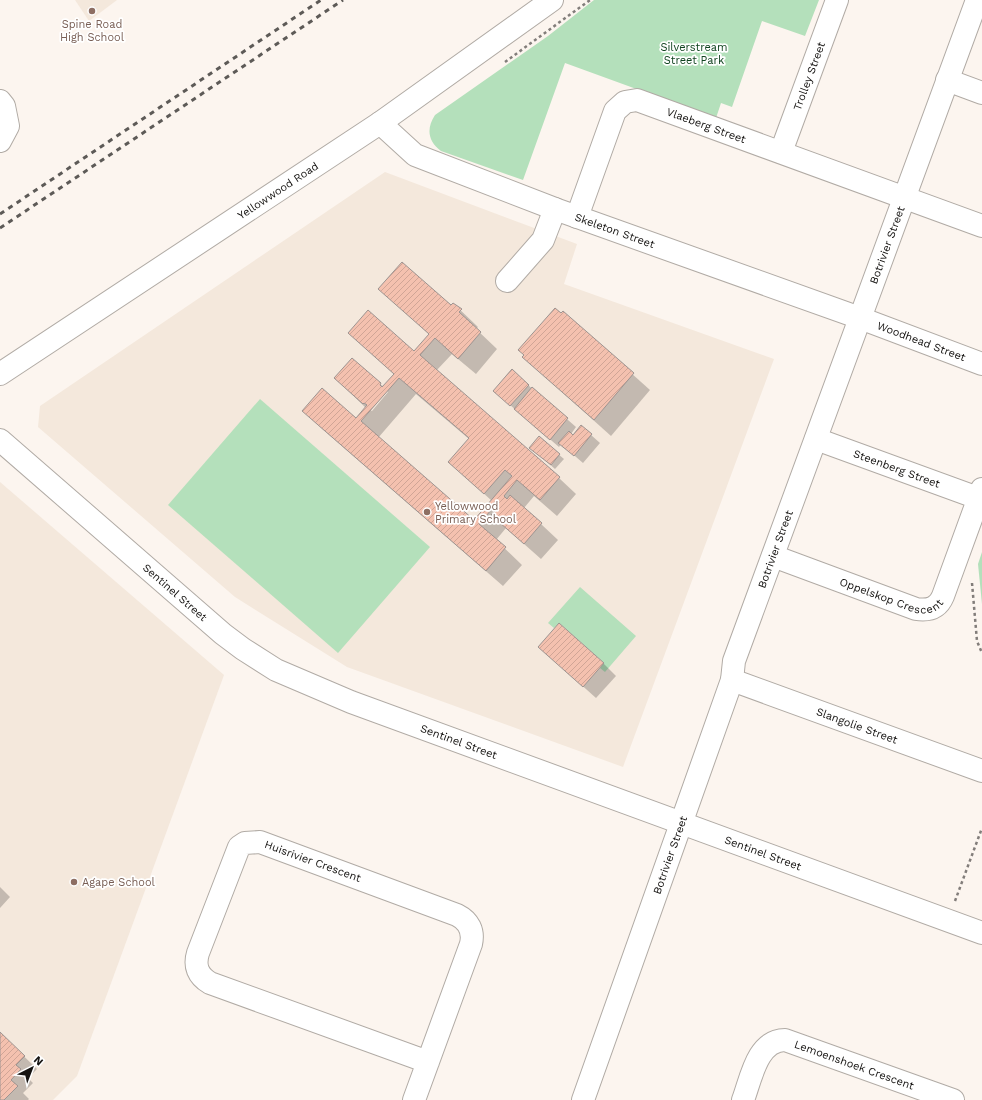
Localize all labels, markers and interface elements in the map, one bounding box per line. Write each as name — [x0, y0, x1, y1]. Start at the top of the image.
marker: Spine Road High School — [87, 6, 97, 16]
place label: Spine Road High School — [60, 18, 125, 44]
street label: Trolley Street — [791, 40, 828, 112]
park label: Silverstream Street Park — [660, 41, 728, 67]
street label: Vlaeberg Street — [665, 105, 748, 146]
street label: Yellowwood Road — [235, 160, 321, 222]
street label: Botrivier Street — [867, 204, 908, 286]
street label: Skeleton Street — [573, 211, 657, 251]
street label: Woodhead Street — [875, 319, 968, 364]
street label: Steenberg Street — [851, 447, 942, 491]
place label: Yellowwood Primary School — [435, 500, 517, 526]
marker: Yellowwood Primary School — [422, 507, 432, 517]
street label: Botrivier Street — [755, 508, 796, 590]
street label: Sentinel Street — [140, 561, 210, 624]
street label: Oppelskop Crescent — [838, 575, 947, 617]
street label: Slangolie Street — [814, 705, 900, 747]
street label: Sentinel Street — [418, 722, 499, 762]
street label: Botrivier Street — [651, 814, 690, 896]
street label: Sentinel Street — [723, 833, 803, 873]
street label: Huisrivier Crescent — [263, 838, 363, 885]
place label: Agape School — [82, 876, 156, 889]
marker: Agape School — [69, 877, 79, 887]
street label: Lemoenshoek Crescent — [792, 1038, 916, 1093]
north arrow — [12, 1048, 52, 1088]
text: N — [31, 1053, 46, 1068]

